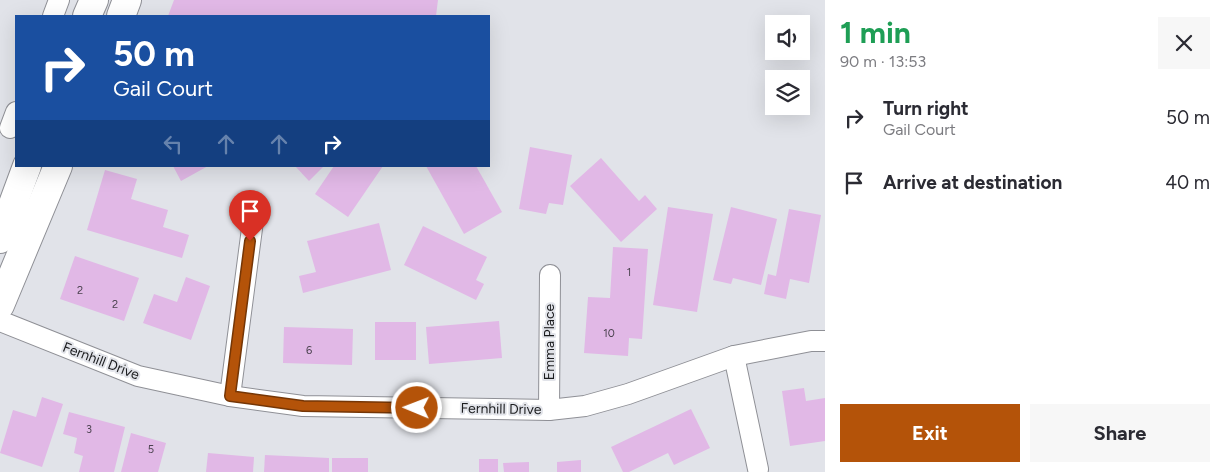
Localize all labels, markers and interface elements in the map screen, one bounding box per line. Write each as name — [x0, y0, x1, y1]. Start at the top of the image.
text: 1 min — [840, 14, 911, 51]
map controls — [765, 15, 810, 115]
button: sound — [765, 15, 810, 60]
button: close — [1158, 17, 1210, 69]
text: 50 m — [113, 33, 195, 75]
icon: right — [30, 35, 95, 100]
text: 90 m · 13:53 — [840, 52, 926, 71]
button: layers — [765, 70, 810, 115]
text: Gail Court — [113, 75, 213, 102]
text: Turn right — [883, 97, 969, 120]
icon: right — [840, 104, 868, 132]
text: 50 m — [1166, 106, 1210, 129]
text: Gail Court — [883, 120, 956, 139]
icon: left — [159, 130, 187, 158]
icon: ahead — [212, 130, 240, 158]
icon: ahead — [265, 130, 293, 158]
icon: right — [318, 130, 346, 158]
icon: arrive — [840, 169, 868, 197]
text: Arrive at destination — [883, 171, 1062, 194]
text: 40 m — [1165, 171, 1210, 194]
pin — [229, 190, 271, 241]
icon: arrive — [236, 197, 264, 225]
house number: 1 — [627, 266, 631, 279]
house number: 2 — [77, 284, 83, 297]
house number: 2 — [112, 298, 118, 311]
street label: Emma Place — [541, 304, 558, 380]
house number: 10 — [603, 327, 615, 340]
street label: Fernhill Drive — [60, 339, 142, 384]
house number: 6 — [306, 344, 312, 357]
position arrow — [390, 381, 442, 433]
street label: Fernhill Drive — [460, 400, 542, 418]
button: Exit — [840, 404, 1020, 462]
button: Share — [1030, 404, 1210, 462]
house number: 3 — [86, 423, 92, 436]
house number: 5 — [148, 443, 154, 456]

